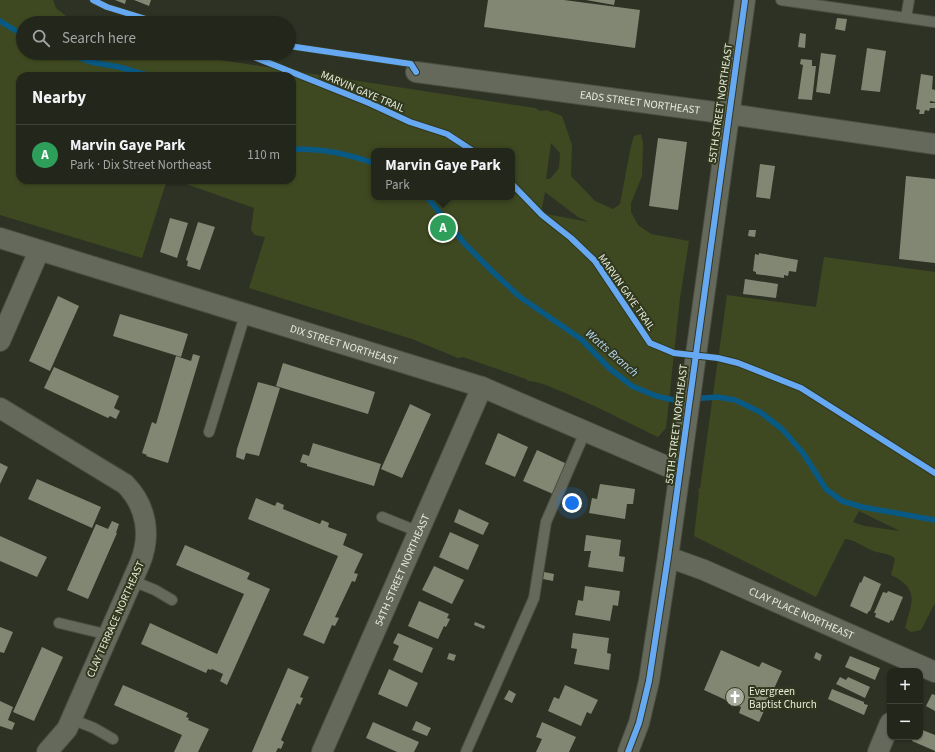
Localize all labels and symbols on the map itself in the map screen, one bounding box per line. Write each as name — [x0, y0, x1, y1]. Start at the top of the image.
street label: 55TH STREET NORTHEAST — [705, 42, 736, 164]
street label: MARVIN GAYE TRAIL — [318, 67, 408, 116]
street label: EADS STREET NORTHEAST — [579, 87, 701, 118]
pin: A — [430, 213, 456, 243]
street label: MARVIN GAYE TRAIL — [595, 251, 659, 334]
street label: DIX STREET NORTHEAST — [288, 321, 400, 369]
water label: Watts Branch — [581, 325, 642, 381]
street label: 55TH STREET NORTHEAST — [662, 363, 691, 485]
your location — [562, 493, 582, 513]
street label: 54TH STREET NORTHEAST — [371, 512, 434, 628]
street label: CLAY TERRACE NORTHEAST — [83, 558, 148, 680]
street label: CLAY PLACE NORTHEAST — [746, 584, 857, 643]
place label: Evergreen Baptist Church — [749, 684, 817, 712]
church icon: Evergreen Baptist Church — [724, 686, 746, 708]

